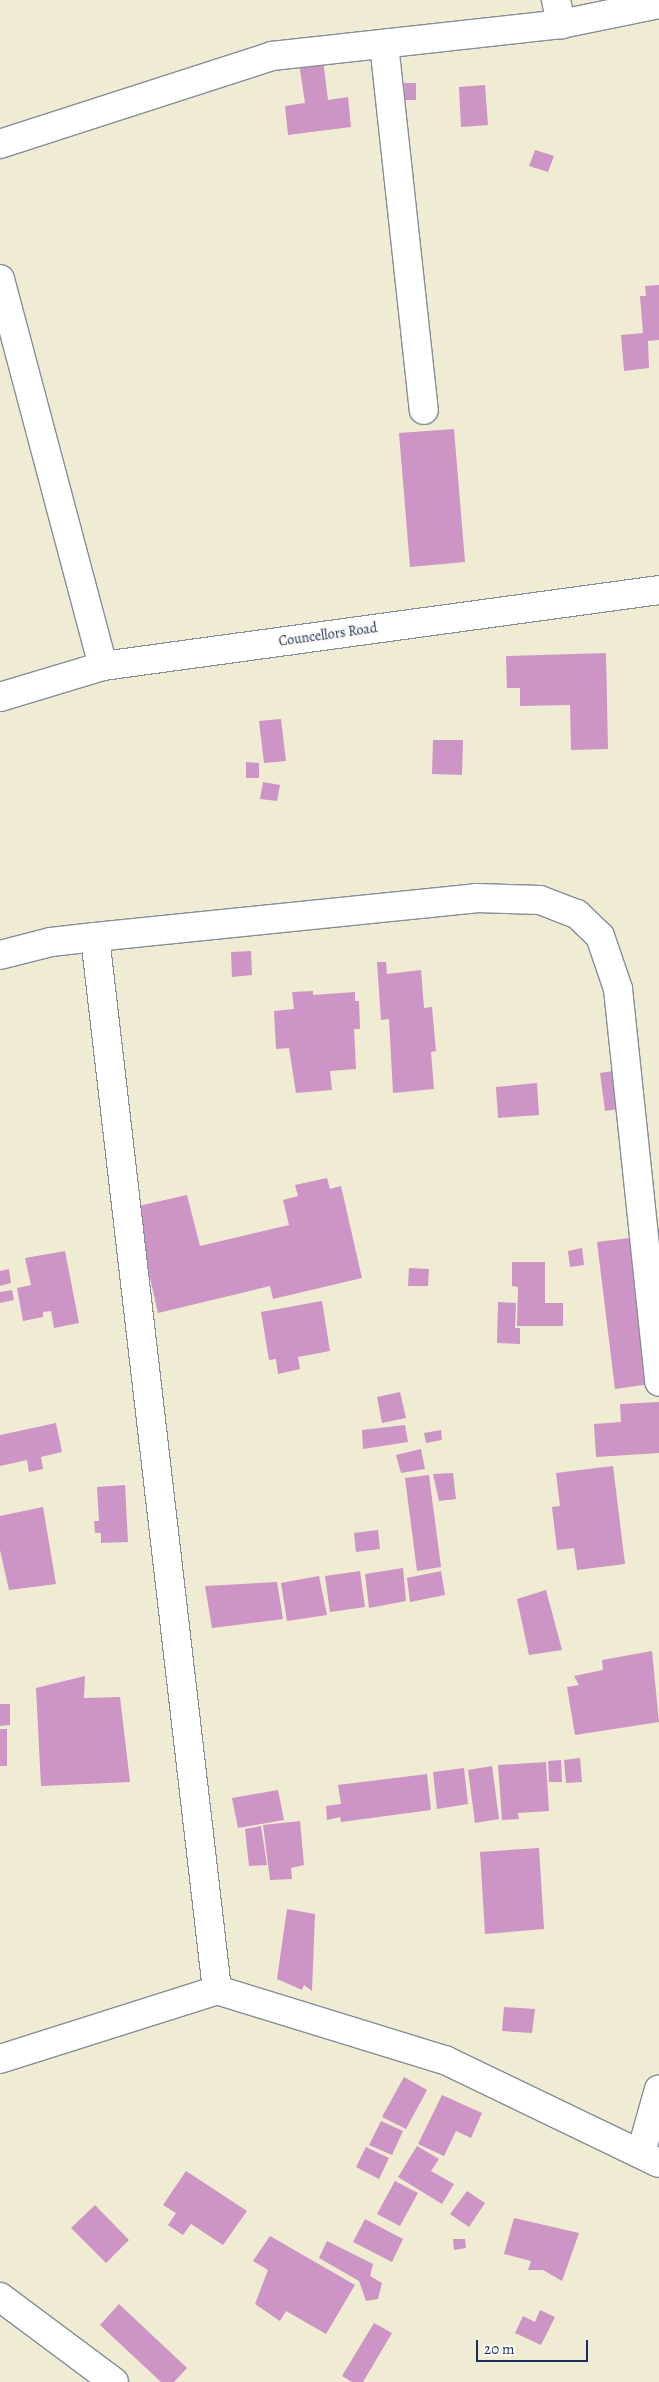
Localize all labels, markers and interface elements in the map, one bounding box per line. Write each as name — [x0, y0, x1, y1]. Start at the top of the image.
street label: Councellors Road — [278, 620, 378, 650]
scale bar — [479, 2330, 592, 2362]
text: 20 m — [484, 2339, 515, 2359]

